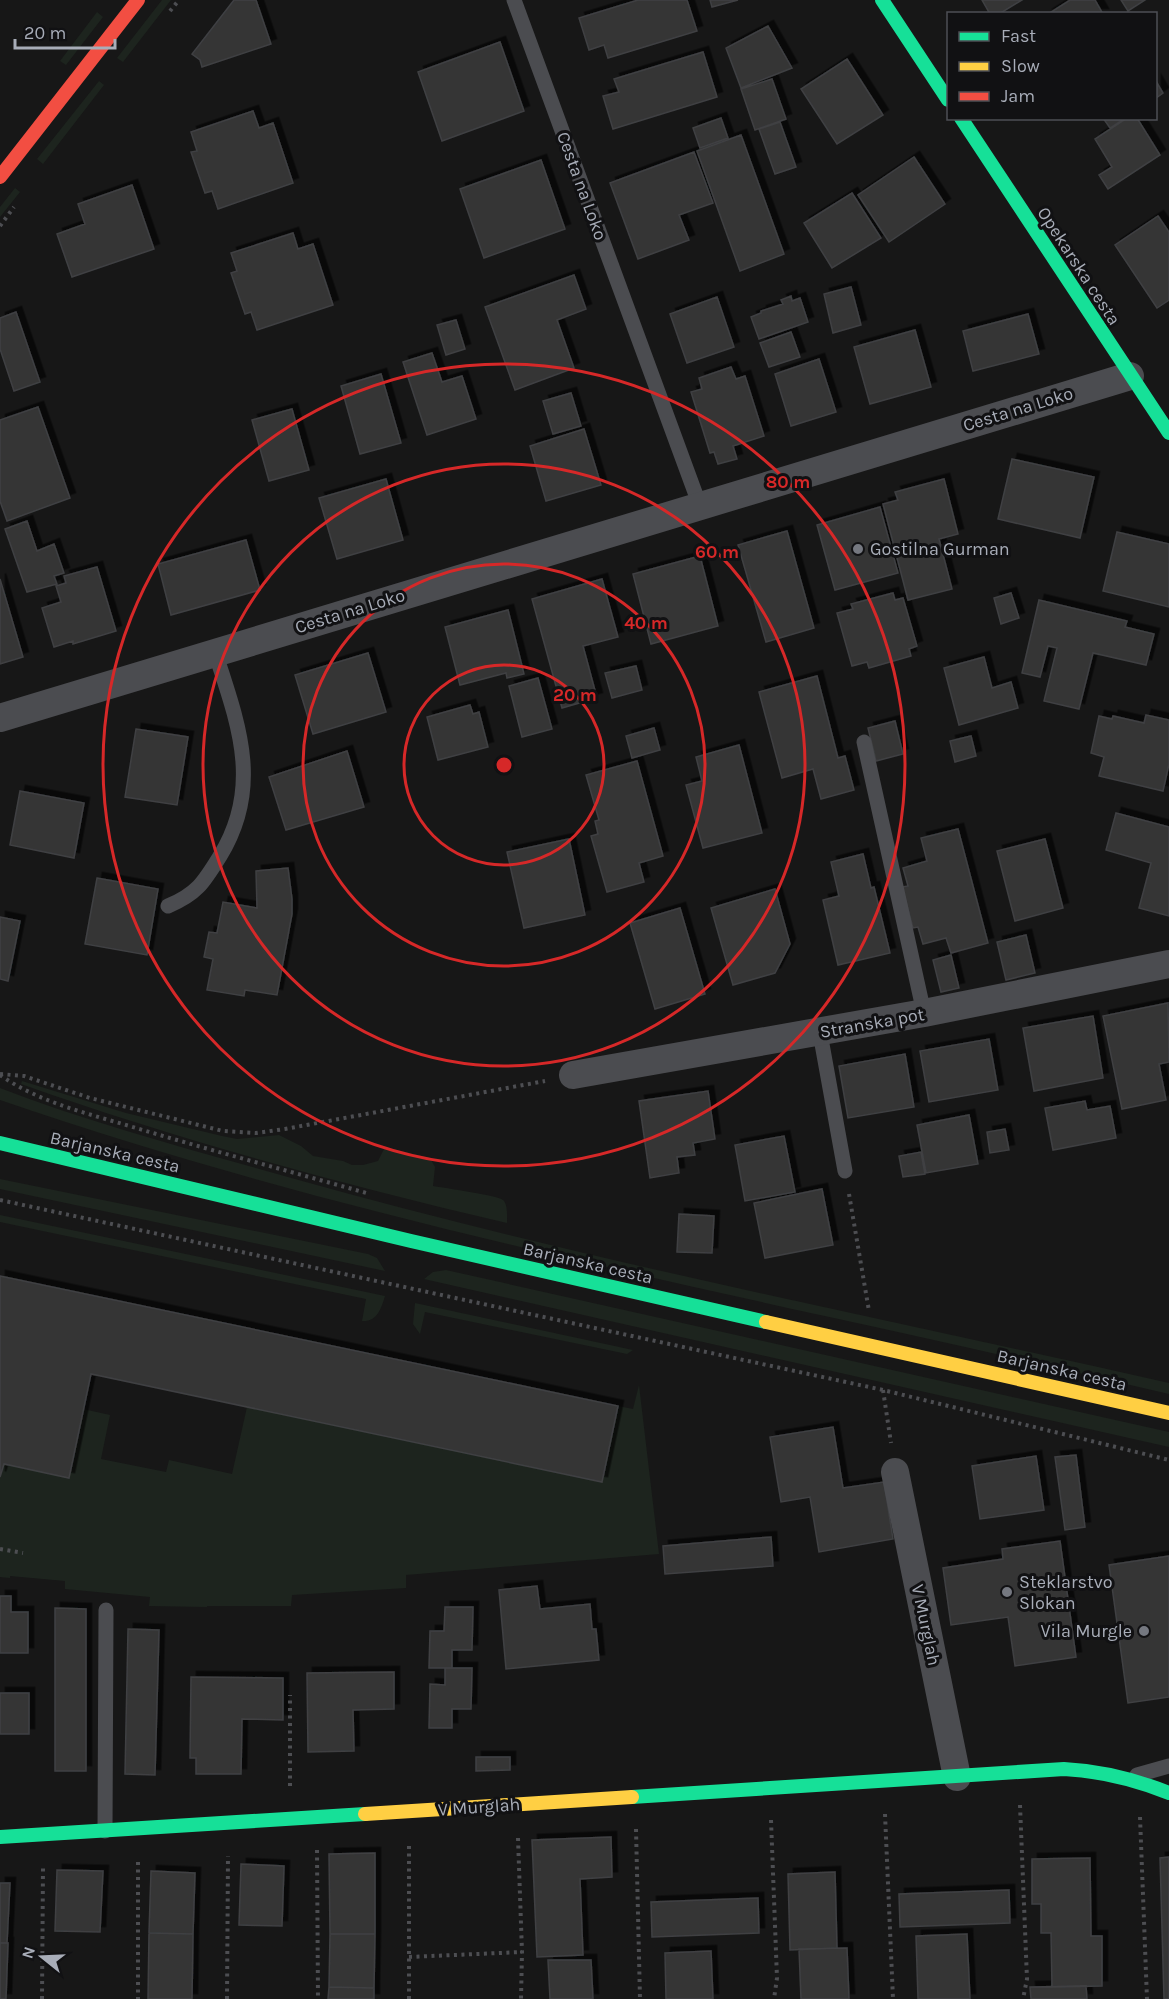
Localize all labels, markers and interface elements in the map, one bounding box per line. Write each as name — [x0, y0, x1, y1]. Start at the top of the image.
scale bar — [15, 12, 116, 50]
legend — [947, 12, 1157, 120]
text: 20 m — [24, 22, 66, 44]
text: Fast — [1001, 25, 1036, 47]
text: Slow — [1001, 55, 1040, 77]
text: Jam — [1001, 85, 1035, 107]
street label: Cesta na Loko — [552, 129, 612, 243]
street label: Opekarska cesta — [1033, 203, 1125, 329]
street label: Cesta na Loko — [960, 382, 1076, 436]
text: 80 m — [766, 471, 810, 493]
place label: Gostilna Gurman — [870, 538, 1010, 560]
text: 60 m — [695, 541, 739, 563]
marker: Gostilna Gurman — [851, 542, 865, 556]
street label: Cesta na Loko — [292, 584, 408, 638]
text: 40 m — [624, 612, 668, 634]
text: 20 m — [553, 684, 597, 706]
centre of rings — [494, 755, 514, 775]
street label: Stranska pot — [818, 1003, 926, 1043]
street label: Barjanska cesta — [48, 1126, 182, 1178]
street label: Barjanska cesta — [521, 1237, 655, 1289]
street label: Barjanska cesta — [995, 1344, 1129, 1396]
place label: Steklarstvo Slokan — [1019, 1571, 1113, 1614]
street label: V Murglah — [907, 1582, 945, 1668]
marker: Steklarstvo Slokan — [1000, 1585, 1014, 1599]
place label: Vila Murgle — [1040, 1620, 1132, 1642]
marker: Vila Murgle — [1137, 1624, 1151, 1638]
street label: V Murglah — [437, 1793, 521, 1821]
north arrow — [12, 1927, 72, 1987]
text: N — [17, 1944, 39, 1961]

